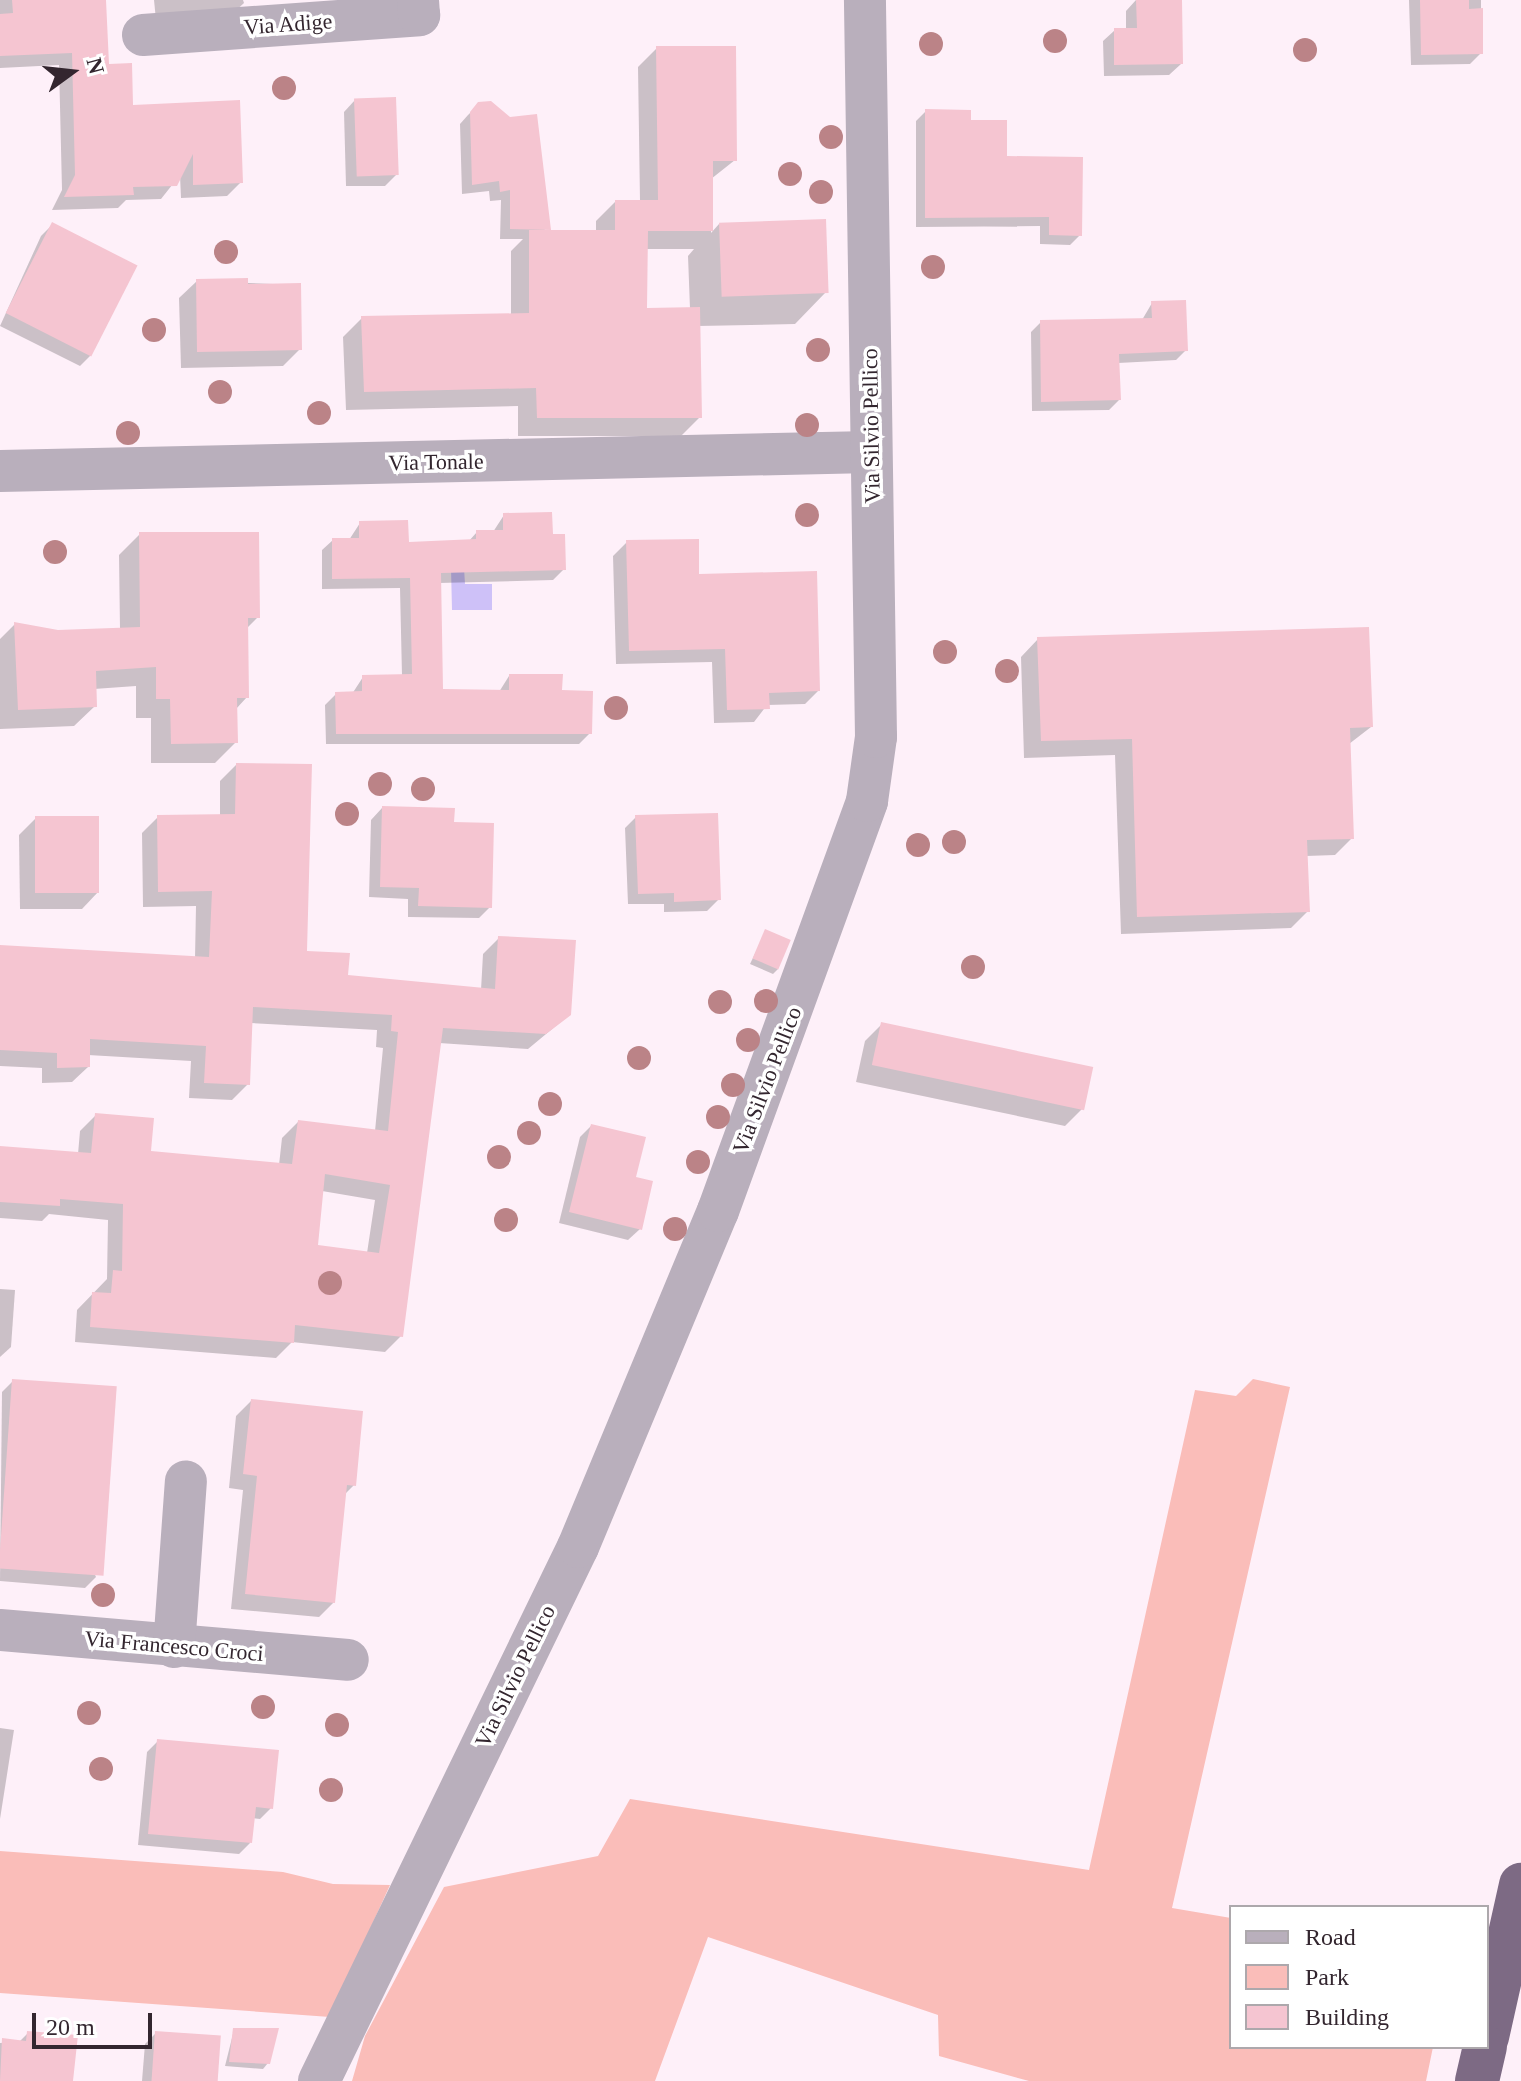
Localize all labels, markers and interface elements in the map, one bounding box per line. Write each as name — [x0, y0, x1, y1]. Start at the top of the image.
street label: Via Adige — [242, 8, 334, 40]
north arrow — [32, 32, 112, 112]
text: N — [82, 55, 110, 77]
street label: Via Silvio Pellico — [856, 348, 886, 504]
street label: Via Tonale — [388, 448, 484, 476]
street label: Via Silvio Pellico — [727, 1003, 807, 1157]
street label: Via Silvio Pellico — [469, 1601, 561, 1751]
street label: Via Francesco Croci — [83, 1625, 265, 1667]
legend — [1229, 1905, 1489, 2049]
text: Road — [1305, 1924, 1356, 1950]
text: Park — [1305, 1964, 1349, 1990]
scale bar — [36, 1997, 156, 2047]
text: Building — [1305, 2004, 1389, 2030]
text: 20 m — [46, 2014, 95, 2040]

